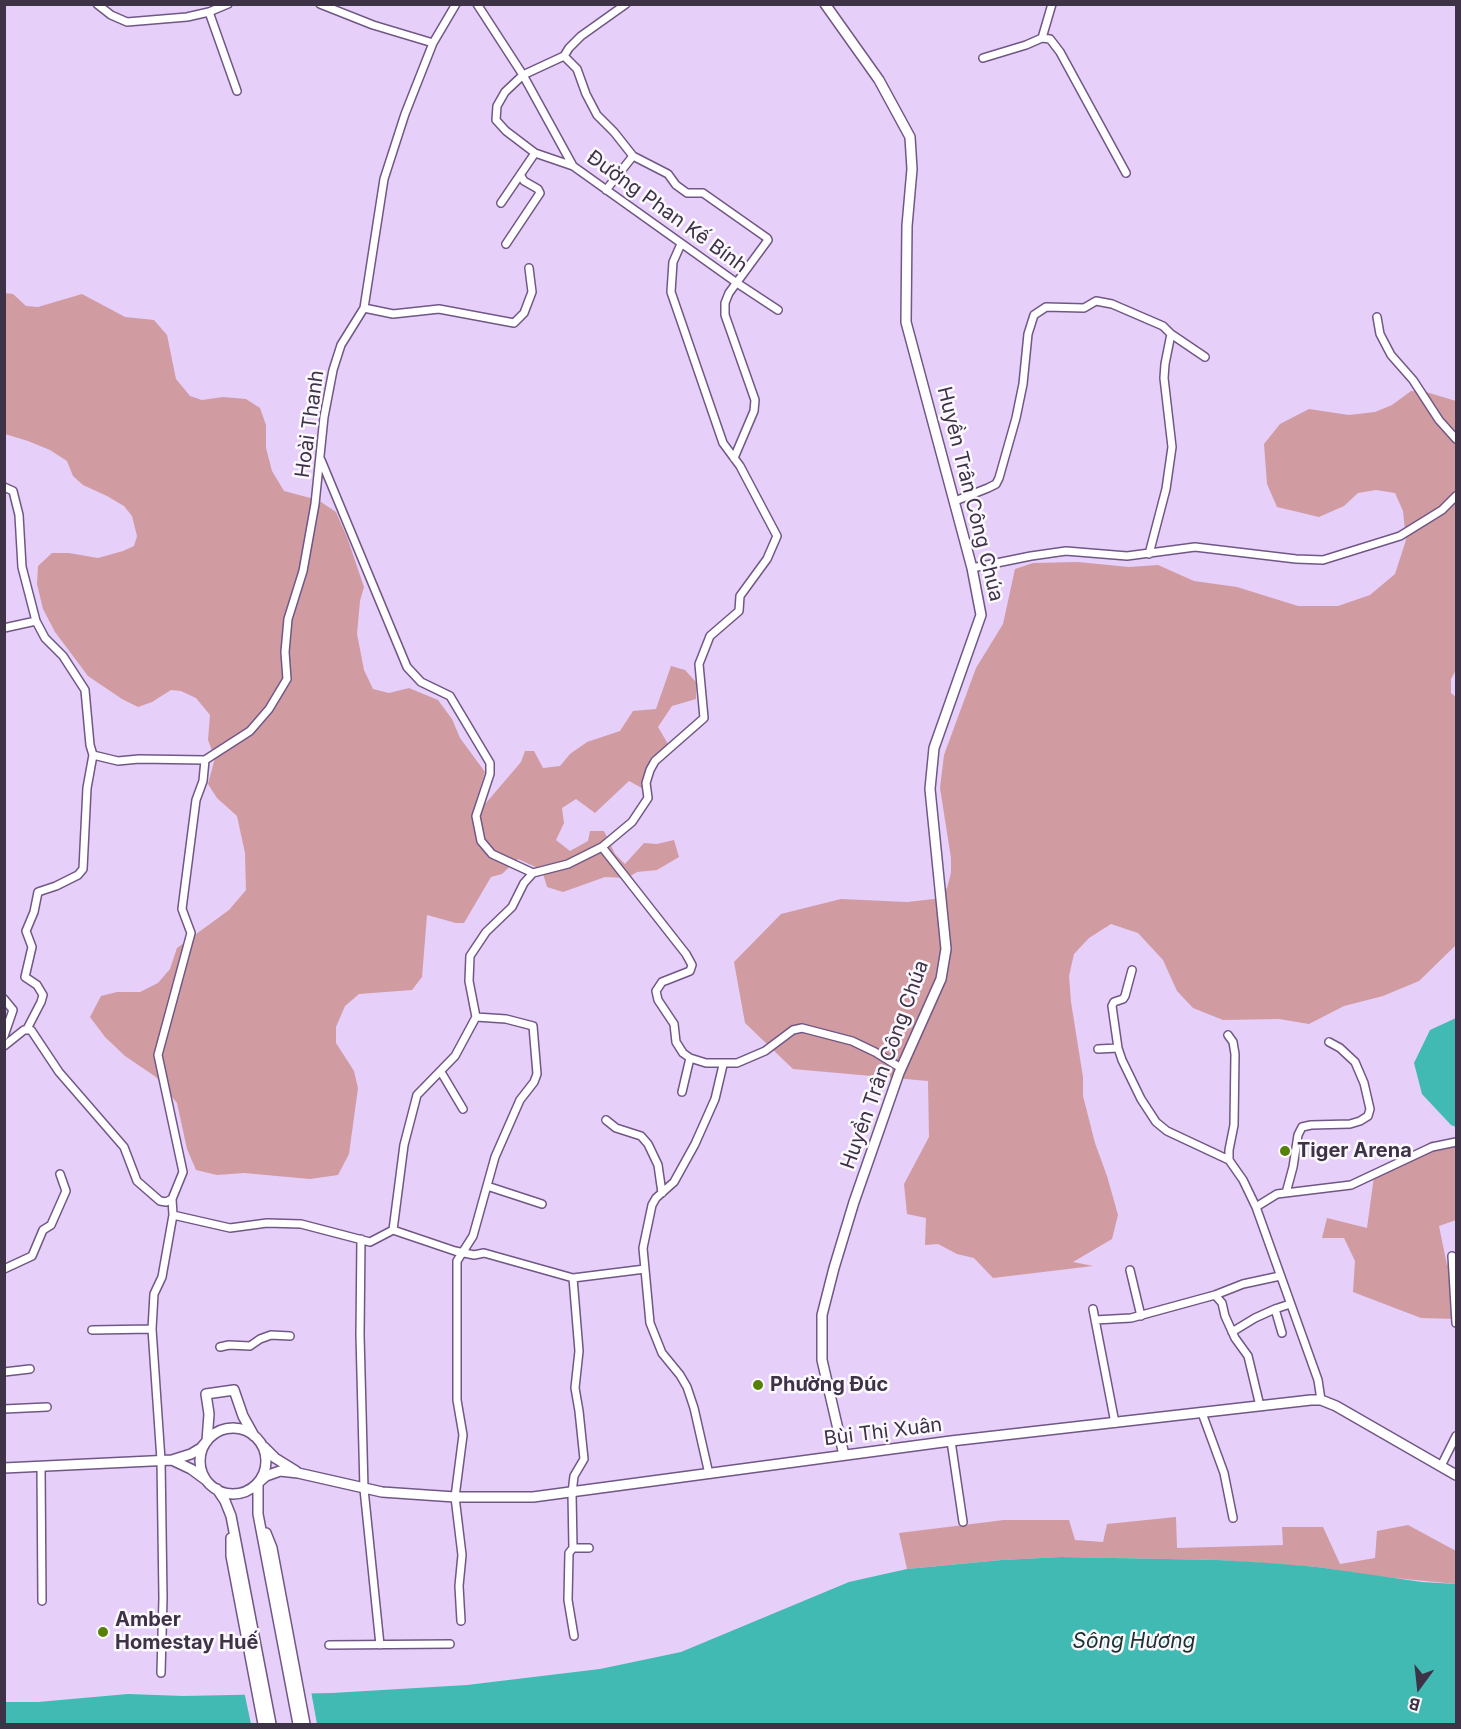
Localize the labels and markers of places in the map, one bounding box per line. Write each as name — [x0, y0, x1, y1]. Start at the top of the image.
place label: Tiger Arena — [1297, 1139, 1412, 1163]
marker: Tiger Arena — [1278, 1144, 1292, 1158]
place label: Phường Đúc — [770, 1373, 888, 1397]
marker: Phường Đúc — [751, 1378, 765, 1392]
place label: Amber Homestay Huế — [115, 1608, 258, 1655]
marker: Amber Homestay Huế — [96, 1625, 110, 1639]

